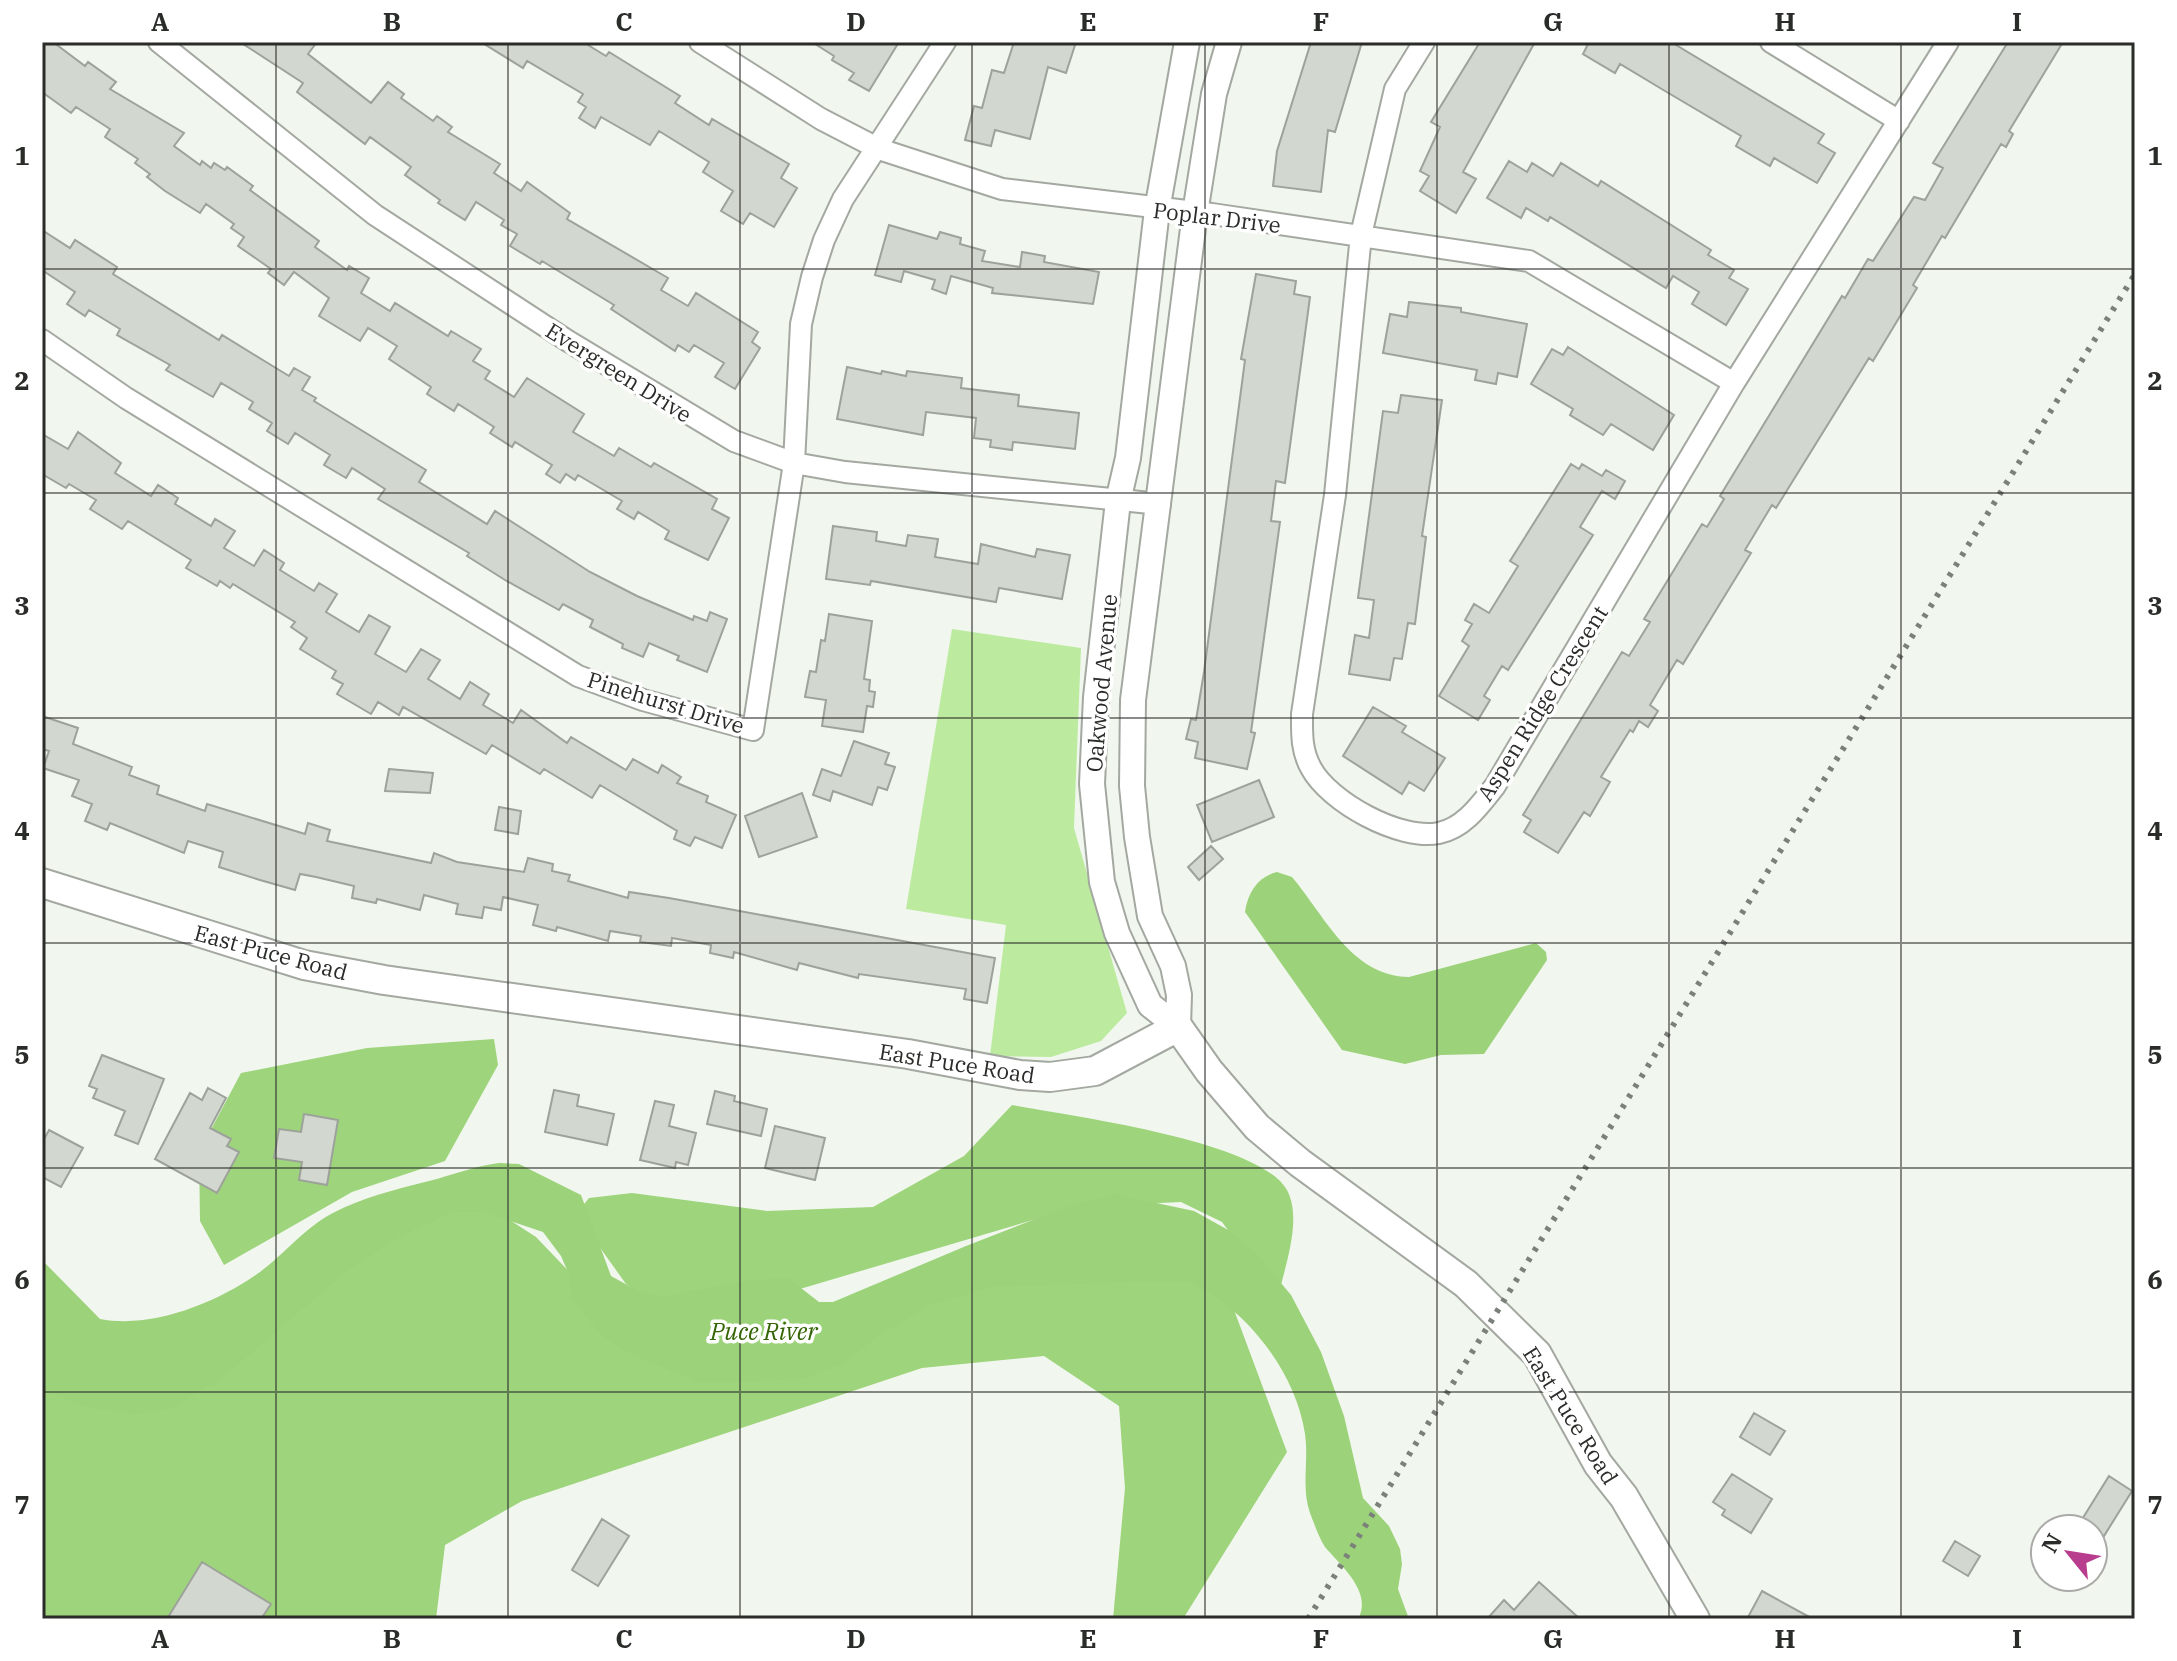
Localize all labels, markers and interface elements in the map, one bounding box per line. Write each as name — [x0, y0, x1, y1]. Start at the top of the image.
text: A — [151, 4, 169, 38]
text: B — [383, 4, 401, 38]
text: C — [615, 4, 633, 38]
text: D — [846, 4, 866, 38]
text: E — [1079, 4, 1097, 38]
text: F — [1313, 4, 1329, 38]
text: G — [1543, 4, 1563, 38]
text: H — [1774, 4, 1796, 38]
text: I — [2012, 4, 2022, 38]
text: 1 — [14, 138, 30, 172]
text: 1 — [2147, 138, 2163, 172]
street label: Poplar Drive — [1152, 195, 1282, 239]
street label: Evergreen Drive — [540, 315, 698, 429]
text: 2 — [14, 363, 30, 397]
text: 2 — [2147, 363, 2163, 397]
text: 3 — [14, 588, 30, 622]
text: 3 — [2147, 588, 2163, 622]
street label: Oakwood Avenue — [1079, 593, 1123, 773]
street label: Aspen Ridge Crescent — [1470, 600, 1614, 806]
street label: Pinehurst Drive — [584, 664, 748, 740]
text: 4 — [14, 813, 30, 847]
text: 4 — [2147, 813, 2163, 847]
street label: East Puce Road — [191, 918, 351, 986]
street label: East Puce Road — [877, 1036, 1037, 1090]
text: 5 — [14, 1037, 30, 1071]
text: 5 — [2147, 1037, 2163, 1071]
text: 6 — [14, 1262, 30, 1296]
text: 6 — [2147, 1262, 2163, 1296]
water label: Puce River — [709, 1315, 819, 1347]
street label: East Puce Road — [1517, 1341, 1625, 1489]
text: 7 — [14, 1487, 30, 1521]
text: 7 — [2147, 1487, 2163, 1521]
north arrow — [2029, 1513, 2109, 1593]
text: N — [2034, 1528, 2068, 1558]
text: A — [151, 1621, 169, 1655]
text: B — [383, 1621, 401, 1655]
text: C — [615, 1621, 633, 1655]
text: D — [846, 1621, 866, 1655]
text: E — [1079, 1621, 1097, 1655]
text: F — [1313, 1621, 1329, 1655]
text: G — [1543, 1621, 1563, 1655]
text: H — [1774, 1621, 1796, 1655]
text: I — [2012, 1621, 2022, 1655]

